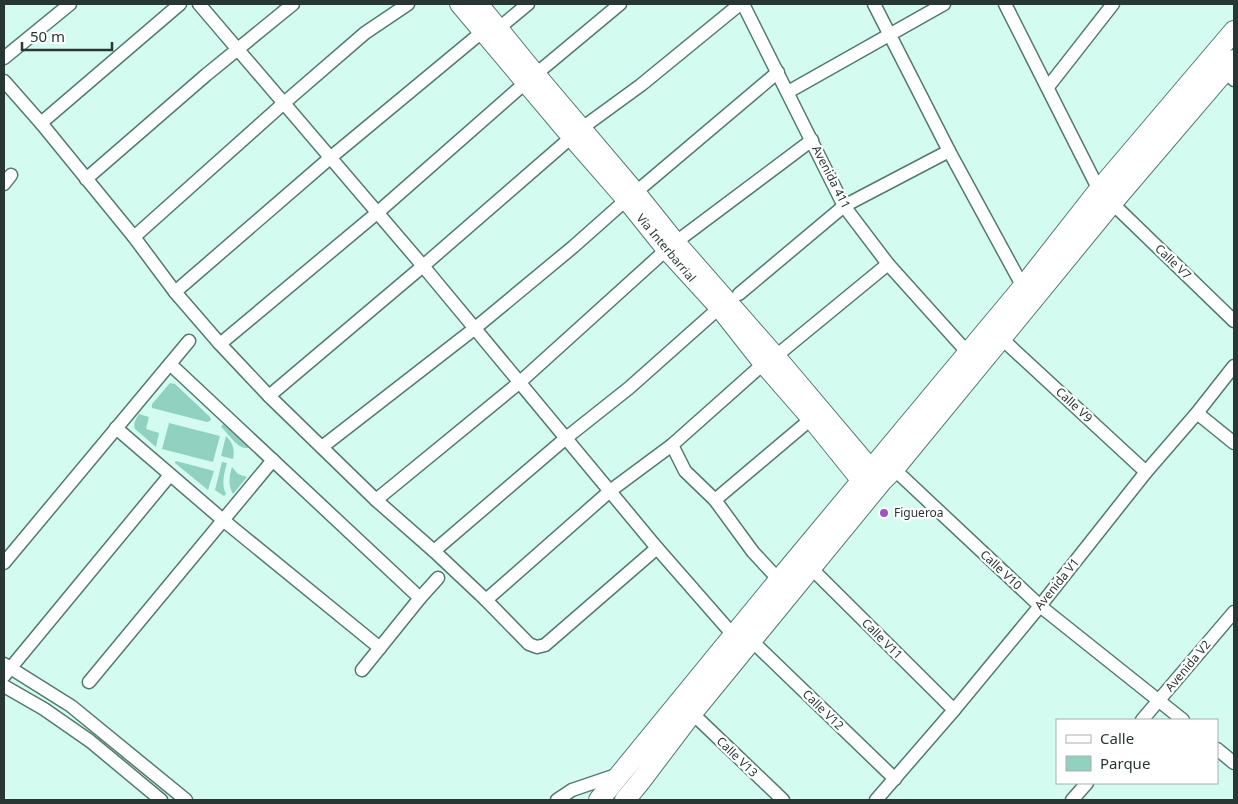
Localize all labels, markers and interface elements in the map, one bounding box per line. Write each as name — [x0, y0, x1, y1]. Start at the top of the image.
scale bar — [22, 20, 112, 52]
text: 50 m — [30, 26, 65, 46]
street label: Avenida 411 — [808, 142, 855, 211]
street label: Vía Interbarrial — [633, 210, 700, 286]
street label: Calle V7 — [1151, 240, 1195, 283]
street label: Calle V9 — [1052, 383, 1096, 426]
place label: Figueroa — [894, 504, 944, 521]
marker: Figueroa — [878, 507, 890, 519]
street label: Calle V10 — [977, 546, 1026, 593]
street label: Avenida V1 — [1030, 554, 1083, 613]
street label: Calle V11 — [858, 614, 907, 663]
street label: Avenida V2 — [1161, 636, 1214, 695]
street label: Calle V12 — [799, 686, 848, 734]
legend — [1056, 719, 1218, 784]
text: Calle — [1100, 728, 1134, 748]
street label: Calle V13 — [713, 733, 762, 781]
text: Parque — [1100, 753, 1150, 773]

